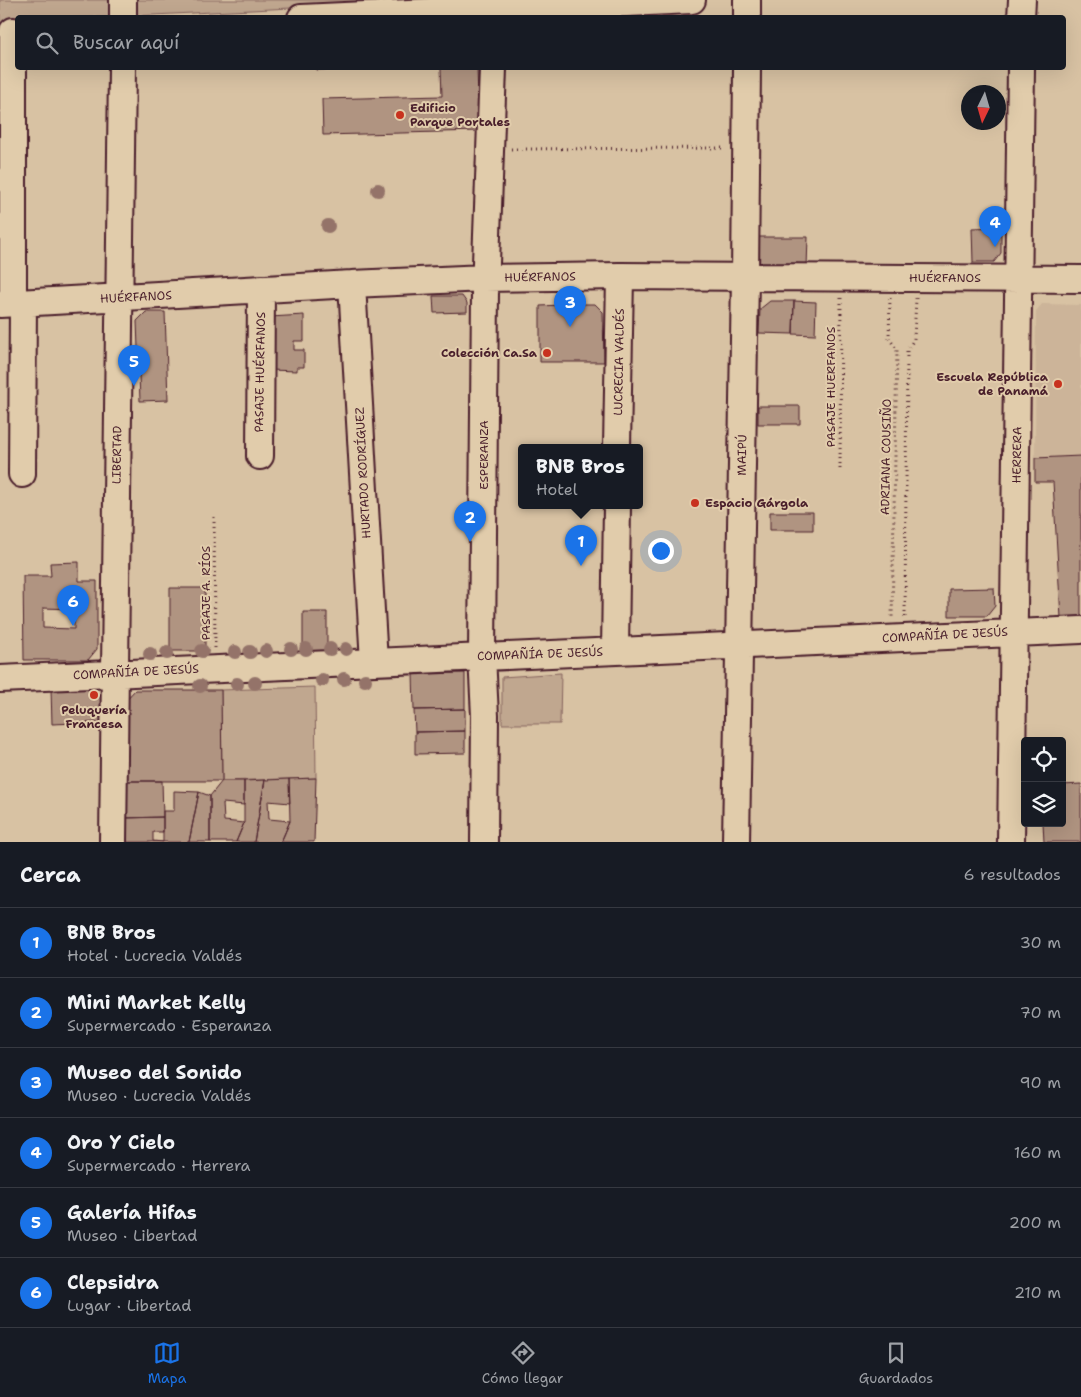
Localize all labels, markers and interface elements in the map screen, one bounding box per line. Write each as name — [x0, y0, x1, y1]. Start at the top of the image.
search box — [15, 15, 1066, 70]
icon: search — [33, 29, 61, 57]
text: Buscar aquí — [73, 30, 179, 55]
north arrow — [961, 85, 1006, 130]
place label: Edificio Parque Portales — [410, 100, 510, 130]
marker: Edificio Parque Portales — [394, 109, 406, 121]
pin: 4 — [979, 206, 1011, 247]
street label: HUÉRFANOS — [504, 268, 576, 286]
street label: HUÉRFANOS — [909, 270, 981, 286]
pin: 3 — [554, 286, 586, 327]
street label: HUÉRFANOS — [100, 287, 173, 307]
street label: LUCRECIA VALDÉS — [610, 308, 628, 416]
street label: PASAJE HUÉRFANOS — [251, 311, 269, 432]
street label: PASAJE HUERFANOS — [823, 326, 839, 447]
pin: 5 — [118, 345, 150, 386]
place label: Colección Ca.Sa — [441, 345, 538, 361]
marker: Colección Ca.Sa — [541, 347, 553, 359]
place label: Escuela República de Panamá — [936, 369, 1049, 399]
marker: Escuela República de Panamá — [1052, 378, 1064, 390]
street label: ADRIANA COUSIÑO — [877, 399, 895, 515]
street label: HURTADO RODRÍGUEZ — [352, 407, 374, 539]
street label: ESPERANZA — [476, 420, 492, 490]
street label: LIBERTAD — [108, 426, 126, 484]
street label: HERRERA — [1009, 426, 1026, 484]
street label: MAIPÚ — [734, 434, 750, 476]
popup — [518, 444, 643, 509]
text: BNB Bros — [536, 454, 625, 479]
text: Hotel — [536, 479, 578, 500]
place label: Espacio Gárgola — [705, 495, 809, 511]
marker: Espacio Gárgola — [689, 497, 701, 509]
pin: 2 — [454, 501, 486, 542]
pin: 1 — [565, 525, 597, 566]
your location — [648, 538, 674, 564]
street label: PASAJE A. RÍOS — [198, 545, 214, 640]
pin: 6 — [57, 585, 89, 626]
street label: COMPAÑÍA DE JESÚS — [882, 624, 1009, 646]
street label: COMPAÑÍA DE JESÚS — [477, 644, 604, 664]
street label: COMPAÑÍA DE JESÚS — [73, 661, 200, 683]
marker: Peluquería Francesa — [88, 689, 100, 701]
place label: Peluquería Francesa — [61, 702, 128, 732]
map controls — [1021, 737, 1066, 827]
button: locate — [1021, 737, 1066, 782]
button: layers — [1021, 782, 1066, 827]
text: Cerca — [20, 861, 81, 889]
text: 6 resultados — [963, 864, 1061, 885]
text: BNB Bros — [67, 920, 156, 945]
text: 1 — [32, 932, 40, 953]
text: 30 m — [1020, 932, 1061, 953]
text: Hotel · Lucrecia Valdés — [67, 945, 242, 966]
text: Mini Market Kelly — [67, 990, 246, 1015]
text: 2 — [30, 1002, 42, 1023]
text: 70 m — [1020, 1002, 1061, 1023]
text: Supermercado · Esperanza — [67, 1015, 272, 1036]
text: Museo del Sonido — [67, 1060, 242, 1085]
text: 3 — [30, 1072, 42, 1093]
text: 90 m — [1020, 1072, 1061, 1093]
text: Museo · Lucrecia Valdés — [67, 1085, 251, 1106]
text: Oro Y Cielo — [67, 1130, 175, 1155]
text: 4 — [30, 1142, 42, 1163]
text: 160 m — [1014, 1142, 1061, 1163]
text: Supermercado · Herrera — [67, 1155, 250, 1176]
text: Galería Hifas — [67, 1200, 197, 1225]
text: 5 — [31, 1212, 41, 1233]
text: 200 m — [1009, 1212, 1061, 1233]
text: Museo · Libertad — [67, 1225, 197, 1246]
text: Clepsidra — [67, 1270, 159, 1295]
text: 6 — [30, 1282, 42, 1303]
text: 210 m — [1014, 1282, 1061, 1303]
text: Lugar · Libertad — [67, 1295, 191, 1316]
tab: Mapa — [148, 1339, 186, 1387]
tab: Cómo llegar — [482, 1339, 563, 1387]
tab: Guardados — [859, 1339, 933, 1387]

